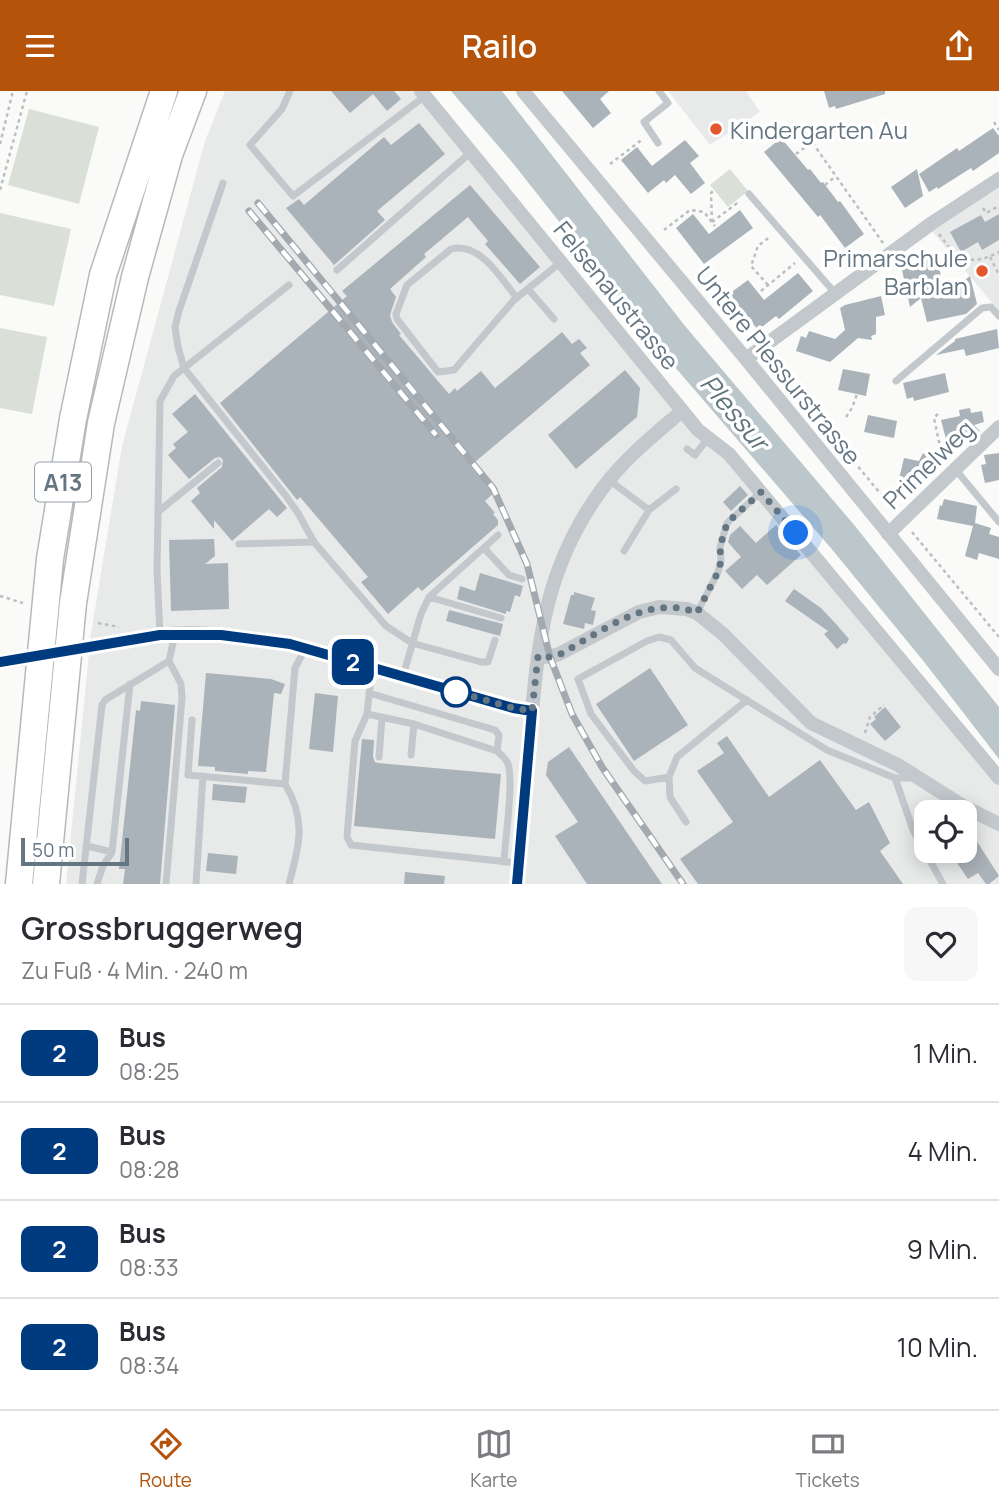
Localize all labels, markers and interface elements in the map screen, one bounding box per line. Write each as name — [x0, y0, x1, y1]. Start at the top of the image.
text: Railo — [462, 24, 537, 68]
icon: menu — [21, 27, 59, 65]
icon: share — [940, 27, 978, 65]
place label: Kindergarten Au — [730, 113, 908, 146]
marker: Kindergarten Au — [708, 121, 724, 137]
street label: Felsenaustrasse — [547, 214, 687, 376]
place label: Primarschule Barblan — [823, 241, 968, 302]
street label: Untere Plessurstrasse — [690, 260, 868, 470]
marker: Primarschule Barblan — [974, 263, 990, 279]
water label: Plessur — [694, 368, 776, 456]
street label: Primelweg — [875, 412, 981, 516]
road number: A13 — [35, 463, 91, 501]
your location — [778, 515, 813, 550]
line badge: 2 — [330, 639, 376, 685]
text: 2 — [346, 645, 360, 678]
unlabelled marker — [441, 677, 471, 707]
map controls — [914, 800, 977, 863]
button: locate — [914, 800, 977, 863]
scale bar — [21, 835, 130, 867]
text: 50 m — [32, 837, 74, 863]
text: Grossbruggerweg — [21, 905, 303, 950]
button: heart — [904, 907, 978, 981]
text: Zu Fuß · 4 Min. · 240 m — [21, 954, 248, 986]
text: Bus — [119, 1019, 166, 1055]
text: 1 Min. — [913, 1035, 978, 1071]
text: 2 — [52, 1036, 67, 1069]
text: 08:25 — [119, 1055, 180, 1087]
text: Bus — [119, 1117, 166, 1153]
text: 4 Min. — [908, 1133, 978, 1169]
text: 2 — [52, 1134, 67, 1167]
text: 08:28 — [119, 1153, 180, 1185]
text: Bus — [119, 1215, 166, 1251]
text: 9 Min. — [907, 1231, 978, 1267]
text: 2 — [52, 1232, 67, 1265]
text: 08:33 — [119, 1251, 179, 1283]
text: Bus — [119, 1313, 166, 1349]
text: 10 Min. — [897, 1329, 978, 1365]
text: 2 — [52, 1330, 67, 1363]
text: 08:34 — [119, 1349, 180, 1381]
tab: Route — [139, 1425, 192, 1493]
tab: Karte — [470, 1425, 517, 1493]
tab: Tickets — [796, 1425, 860, 1493]

